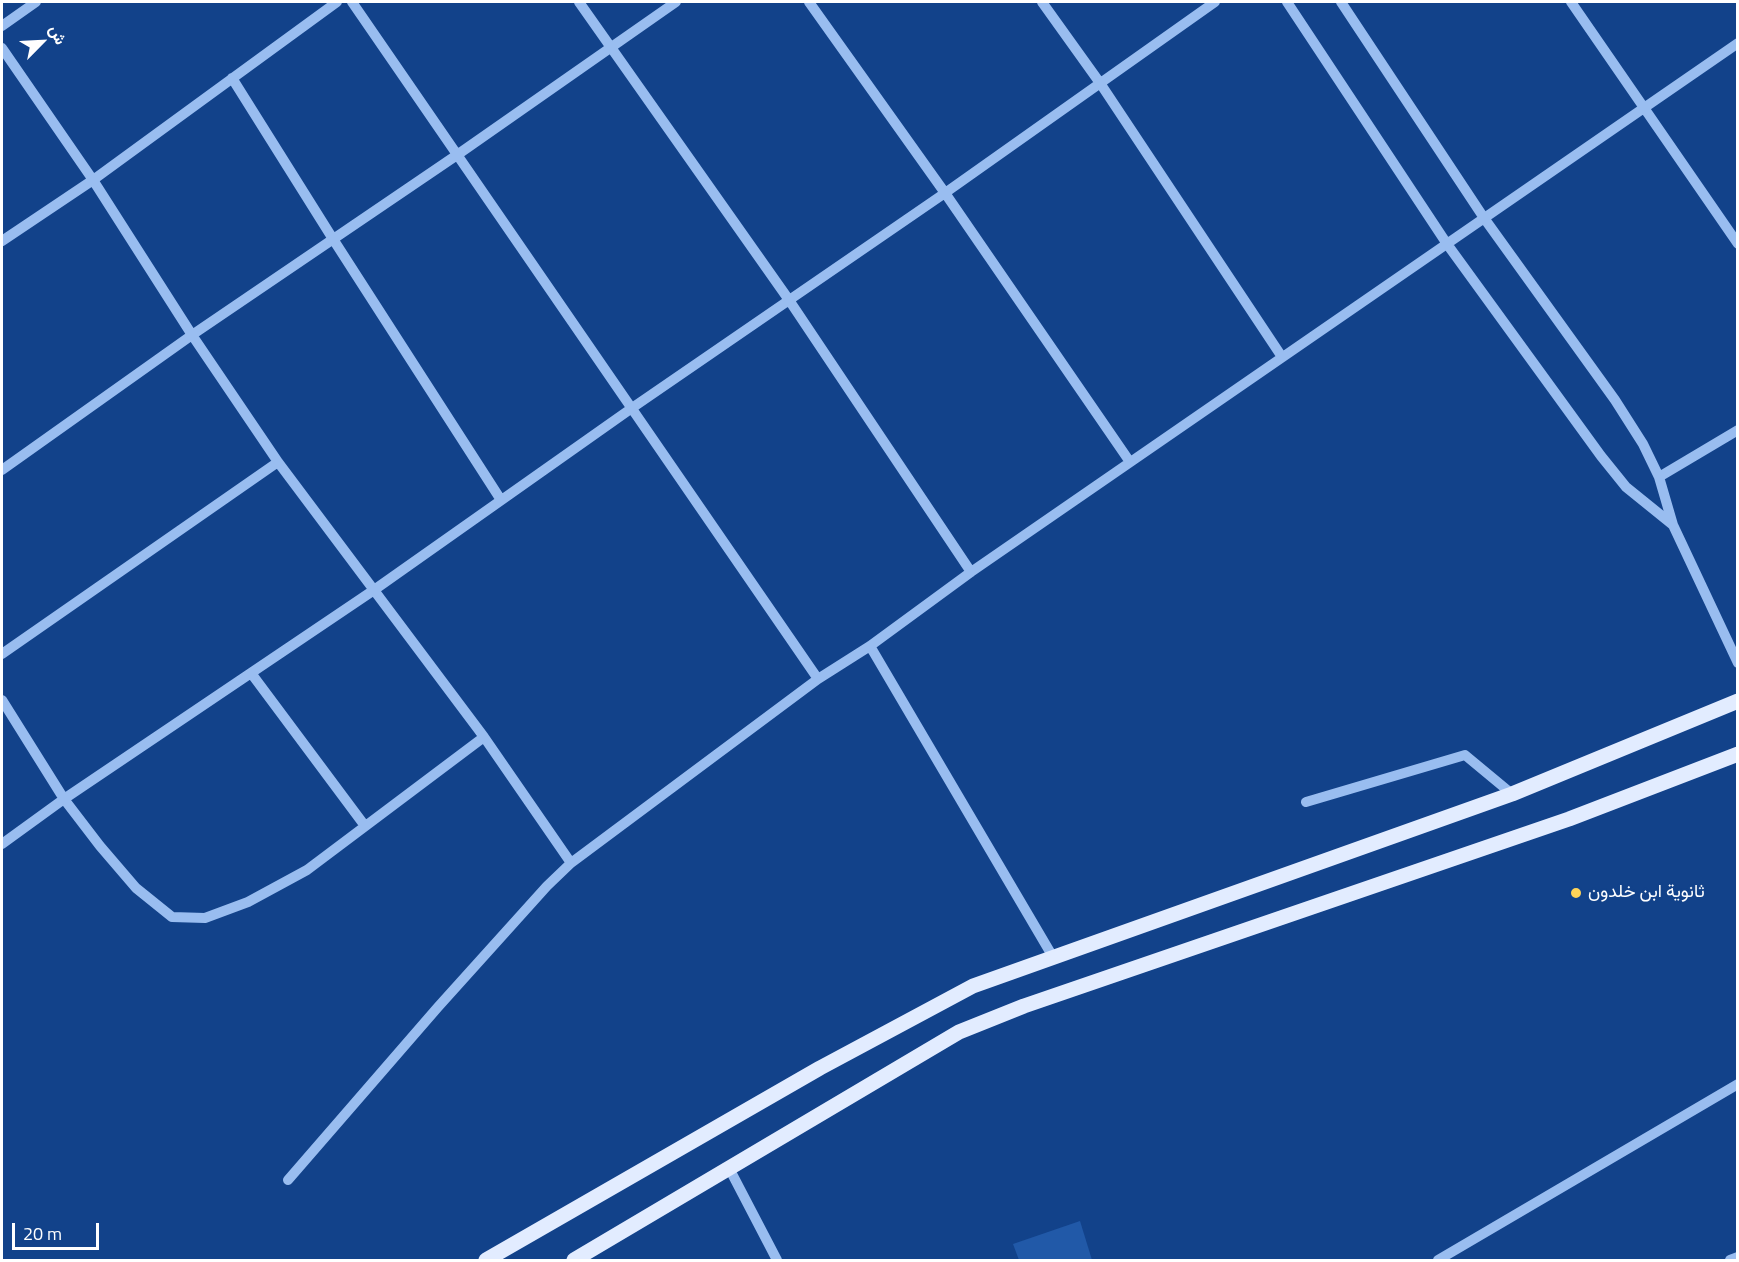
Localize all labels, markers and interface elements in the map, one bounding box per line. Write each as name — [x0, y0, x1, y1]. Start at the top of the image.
north arrow — [12, 12, 72, 72]
text: ش — [44, 21, 73, 48]
place label: ثانوية ابن خلدون — [1588, 882, 1705, 904]
marker: ثانوية ابن خلدون — [1569, 886, 1583, 900]
scale bar — [15, 1211, 102, 1249]
text: 20 m — [23, 1220, 62, 1247]

